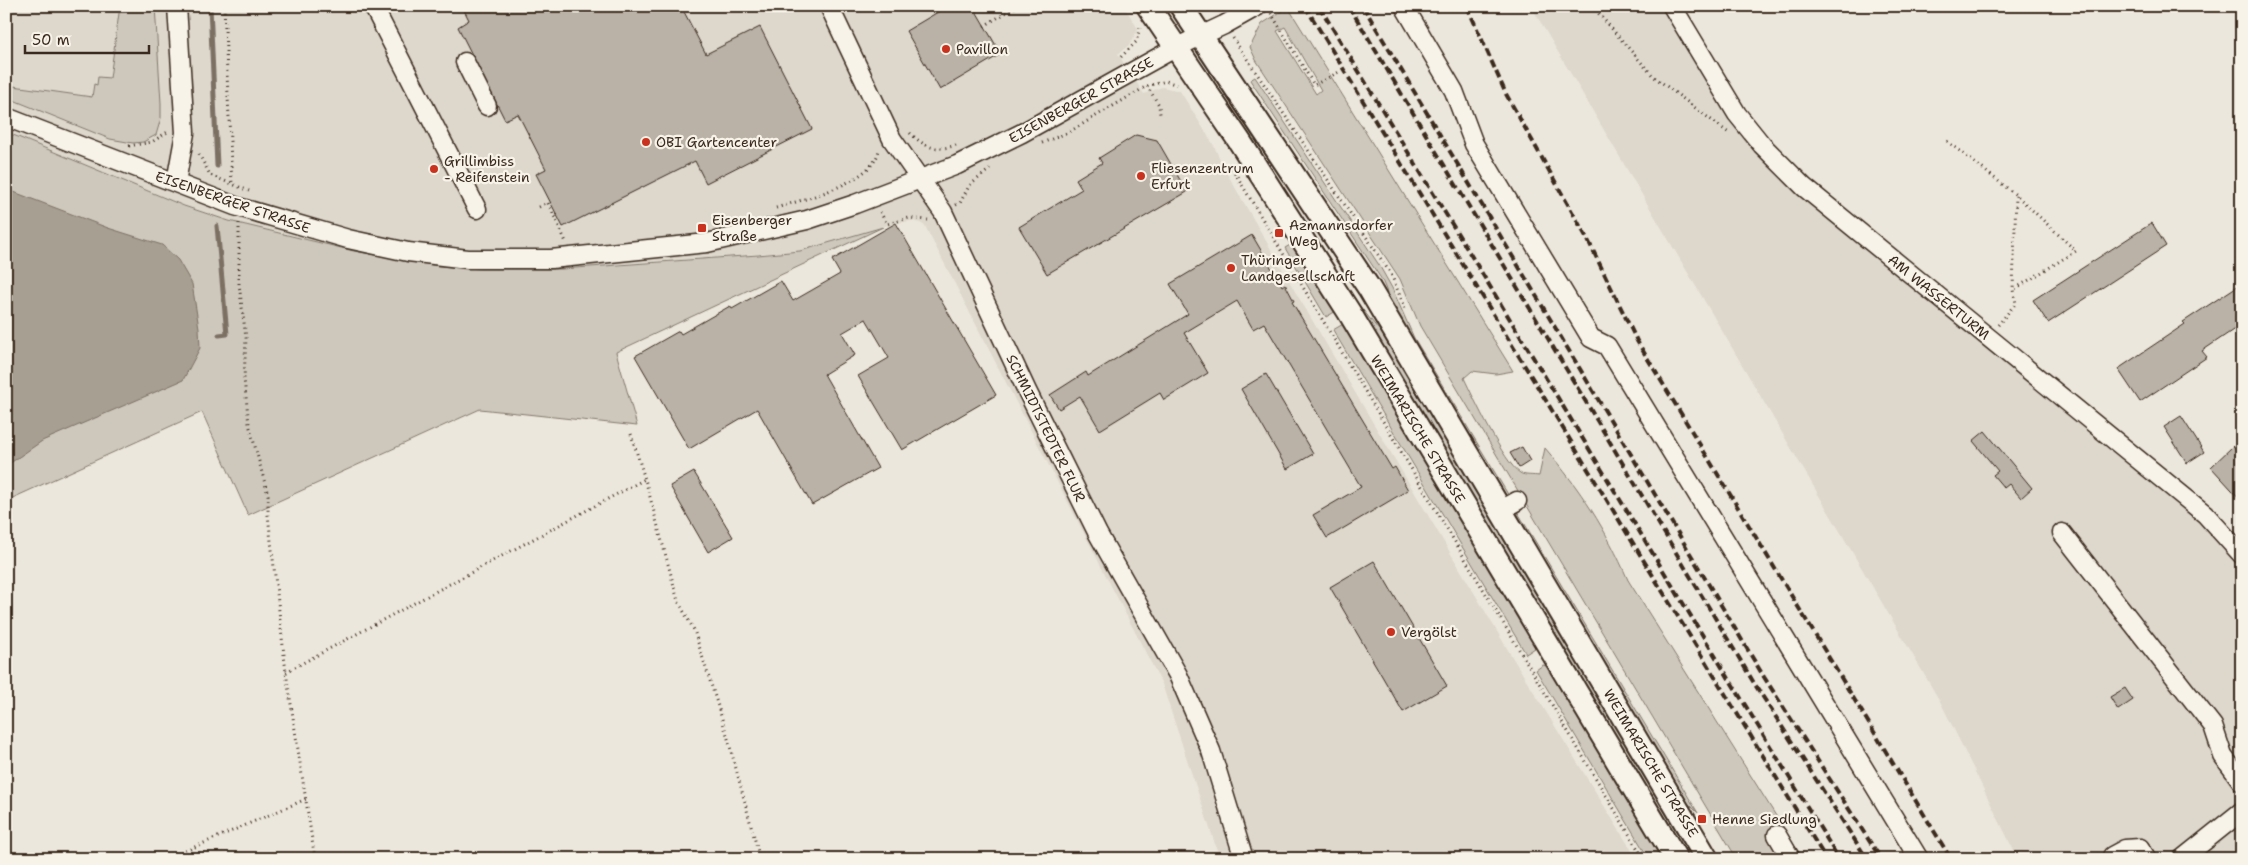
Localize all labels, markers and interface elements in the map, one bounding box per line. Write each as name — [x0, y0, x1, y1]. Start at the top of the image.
scale bar — [25, 22, 149, 54]
text: 50 m — [32, 30, 70, 50]
place label: Pavillon — [956, 40, 1009, 58]
marker: Pavillon — [940, 43, 952, 55]
street label: EISENBERGER STRASSE — [1005, 53, 1157, 147]
place label: OBI Gartencenter — [656, 133, 777, 151]
marker: OBI Gartencenter — [640, 136, 652, 148]
place label: Grillimbiss - Reifenstein — [444, 152, 530, 186]
place label: Fliesenzentrum Erfurt — [1151, 159, 1254, 193]
marker: Grillimbiss - Reifenstein — [428, 163, 440, 175]
street label: EISENBERGER STRASSE — [153, 167, 313, 237]
marker: Fliesenzentrum Erfurt — [1135, 170, 1147, 182]
place label: Eisenberger Straße — [712, 211, 792, 245]
place label: Azmannsdorfer Weg — [1289, 216, 1394, 250]
marker: Eisenberger Straße — [696, 222, 708, 234]
marker: Azmannsdorfer Weg — [1273, 227, 1285, 239]
street label: AM WASSERTURM — [1884, 250, 1994, 344]
place label: Thüringer Landgesellschaft — [1241, 251, 1355, 285]
marker: Thüringer Landgesellschaft — [1225, 262, 1237, 274]
street label: SCHMIDTSTEDTER FLUR — [1002, 351, 1090, 505]
street label: WEIMARISCHE STRASSE — [1367, 352, 1470, 507]
place label: Vergölst — [1401, 623, 1457, 641]
marker: Vergölst — [1385, 626, 1397, 638]
street label: WEIMARISCHE STRASSE — [1600, 686, 1703, 841]
place label: Henne Siedlung — [1712, 810, 1817, 828]
marker: Henne Siedlung — [1696, 813, 1708, 825]

